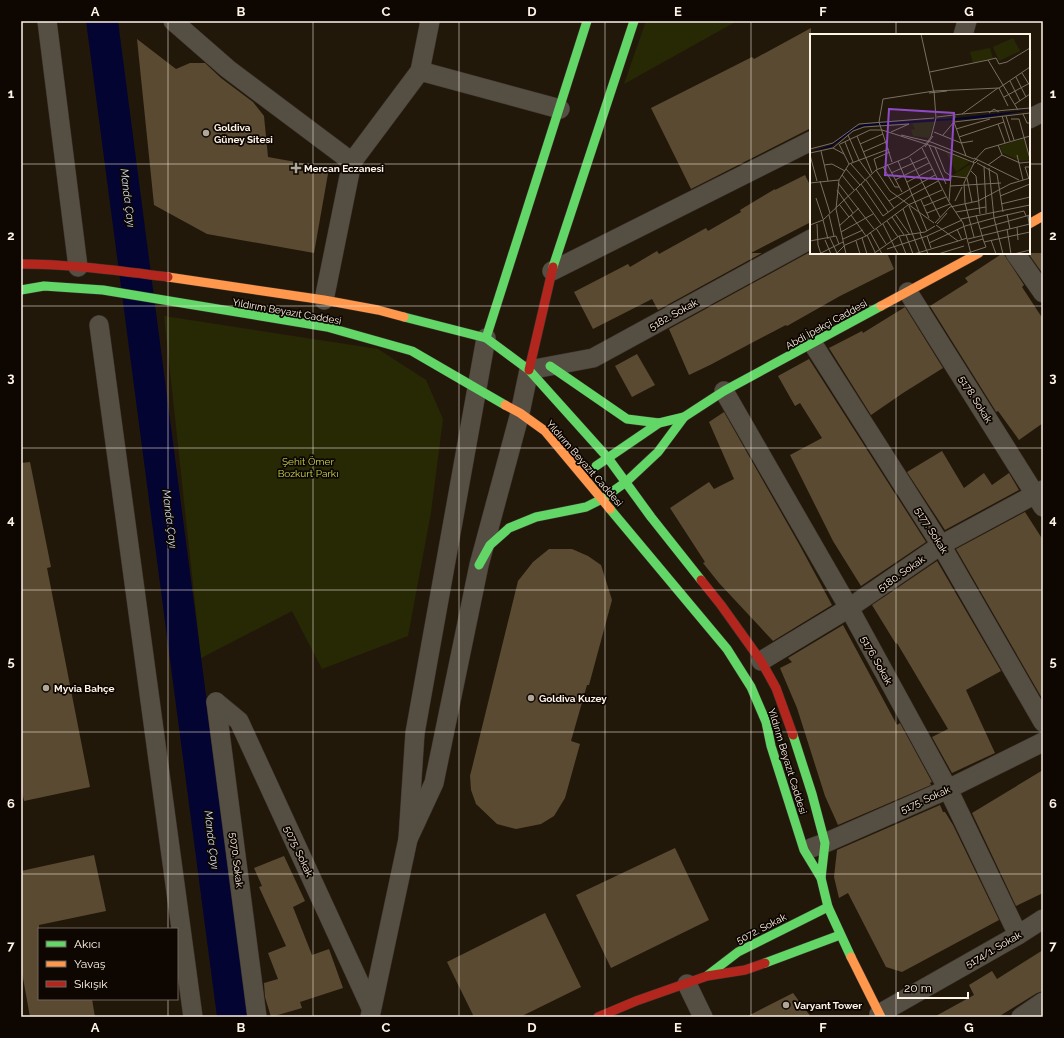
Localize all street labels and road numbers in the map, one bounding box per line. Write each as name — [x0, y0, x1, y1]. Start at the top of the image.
street label: Yıldırım Beyazıt Caddesi — [232, 296, 342, 326]
street label: 5182. Sokak — [647, 296, 700, 332]
street label: Abdi İpekçi Caddesi — [784, 297, 869, 351]
street label: 5178. Sokak — [957, 374, 995, 425]
street label: Yıldırım Beyazıt Caddesi — [544, 418, 625, 509]
street label: 5177. Sokak — [913, 505, 950, 556]
street label: 5180. Sokak — [876, 553, 927, 593]
street label: 5176. Sokak — [859, 634, 895, 687]
street label: Yıldırım Beyazıt Caddesi — [766, 707, 809, 816]
street label: 5175. Sokak — [899, 783, 952, 815]
street label: 5075. Sokak — [282, 824, 315, 879]
street label: 5070. Sokak — [228, 832, 245, 889]
street label: 5072. Sokak — [734, 911, 789, 946]
street label: 5174/1. Sokak — [963, 929, 1024, 970]

